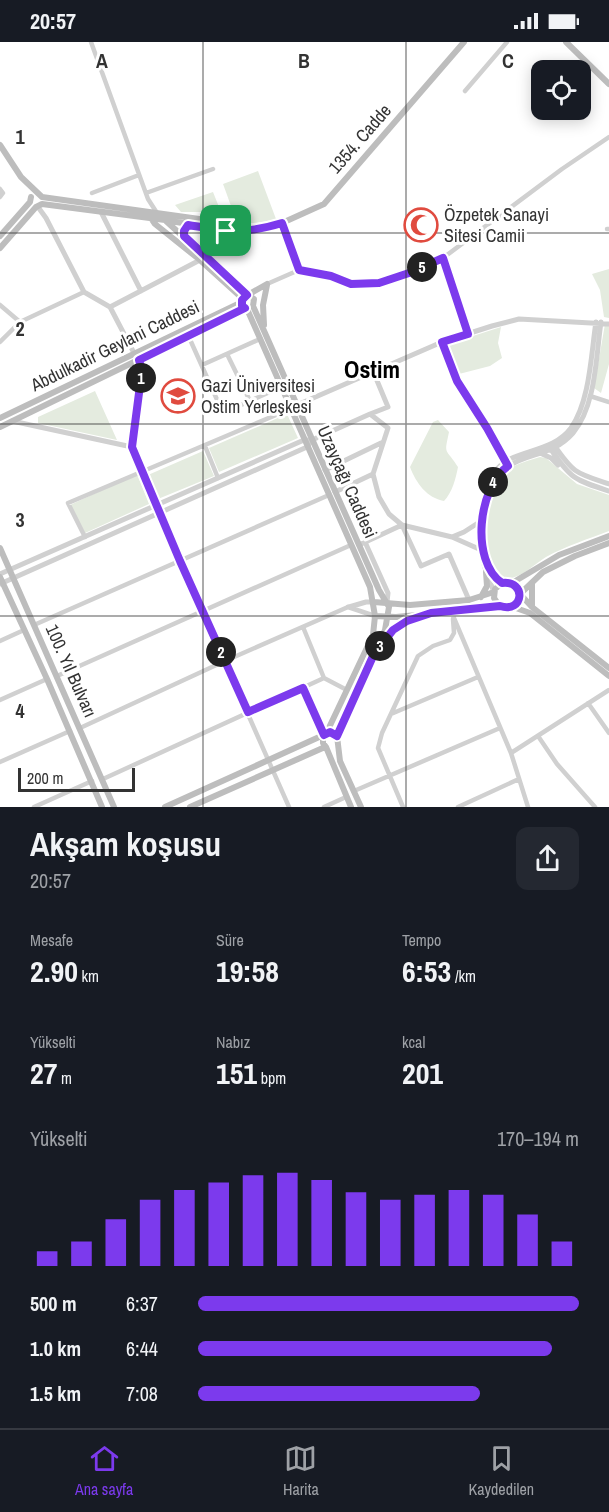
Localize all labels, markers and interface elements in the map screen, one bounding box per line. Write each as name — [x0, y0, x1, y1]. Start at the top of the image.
text: 20:57 — [30, 6, 76, 36]
text: A — [96, 47, 108, 74]
text: B — [298, 47, 310, 74]
text: C — [502, 47, 514, 74]
map controls — [531, 60, 591, 120]
button: locate — [531, 60, 591, 120]
street label: 1354. Cadde — [322, 99, 397, 179]
text: 1 — [15, 123, 25, 150]
place label: Özpetek Sanayi Sitesi Camii — [444, 202, 549, 248]
pin — [200, 205, 251, 256]
mosque icon: Özpetek Sanayi Sitesi Camii — [403, 207, 439, 243]
icon: arrive — [209, 214, 242, 247]
pin: 5 — [407, 252, 437, 282]
text: 5 — [418, 256, 426, 278]
street label: Abdulkadir Geylani Caddesi — [25, 294, 203, 398]
text: 2 — [15, 315, 25, 342]
district label: Ostim — [344, 353, 400, 385]
pin: 1 — [126, 363, 156, 393]
text: 1 — [137, 367, 145, 389]
place label: Gazi Üniversitesi Ostim Yerleşkesi — [201, 373, 315, 419]
school or university icon: Gazi Üniversitesi Ostim Yerleşkesi — [160, 378, 196, 414]
street label: Uzayçağı Caddesi — [312, 422, 383, 542]
pin: 4 — [478, 467, 508, 497]
text: 4 — [489, 471, 497, 493]
text: 3 — [15, 506, 25, 533]
street label: 100. Yıl Bulvarı — [40, 620, 103, 721]
pin: 3 — [365, 631, 395, 661]
text: 3 — [376, 635, 384, 657]
pin: 2 — [206, 637, 236, 667]
text: 2 — [217, 641, 225, 663]
text: 4 — [15, 697, 25, 724]
scale bar — [18, 765, 135, 792]
text: 200 m — [27, 767, 63, 789]
text: Akşam koşusu — [30, 822, 221, 866]
button: share — [516, 827, 579, 890]
text: 20:57 — [30, 867, 71, 894]
text: Mesafe — [30, 929, 73, 951]
text: Süre — [216, 929, 244, 951]
text: Tempo — [402, 929, 441, 951]
text: 2.90 — [30, 951, 78, 991]
text: 19:58 — [216, 951, 279, 991]
text: 6:53 — [402, 951, 451, 991]
text: km — [78, 965, 99, 987]
text: /km — [451, 965, 476, 987]
text: Yükselti — [30, 1031, 76, 1053]
text: Nabız — [216, 1031, 250, 1053]
text: kcal — [402, 1031, 425, 1053]
text: 27 — [30, 1053, 57, 1093]
text: 151 — [216, 1053, 257, 1093]
text: 201 — [402, 1053, 443, 1093]
text: m — [57, 1067, 72, 1089]
text: bpm — [257, 1067, 286, 1089]
text: Yükselti — [30, 1125, 87, 1152]
text: 170–194 m — [497, 1125, 579, 1152]
text: 500 m — [30, 1290, 77, 1317]
text: 6:37 — [126, 1290, 158, 1317]
text: 1.0 km — [30, 1335, 81, 1362]
text: 6:44 — [126, 1335, 158, 1362]
text: 1.5 km — [30, 1380, 81, 1407]
text: 7:08 — [126, 1380, 158, 1407]
tab: Ana sayfa — [75, 1442, 133, 1500]
tab: Harita — [283, 1442, 319, 1500]
tab: Kaydedilen — [468, 1442, 534, 1500]

